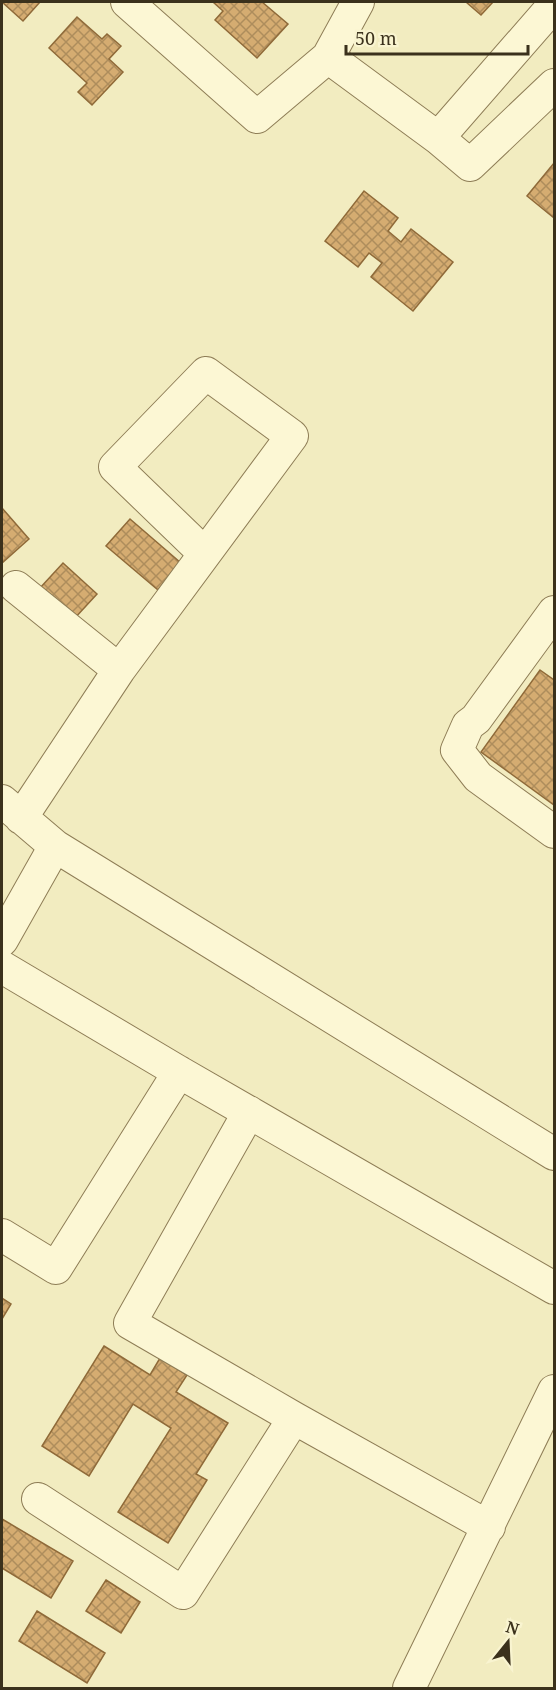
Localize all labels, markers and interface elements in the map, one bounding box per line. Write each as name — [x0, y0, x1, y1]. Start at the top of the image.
scale bar — [346, 18, 528, 56]
text: 50 m — [355, 26, 397, 50]
north arrow — [478, 1612, 538, 1672]
text: N — [503, 1615, 522, 1640]

